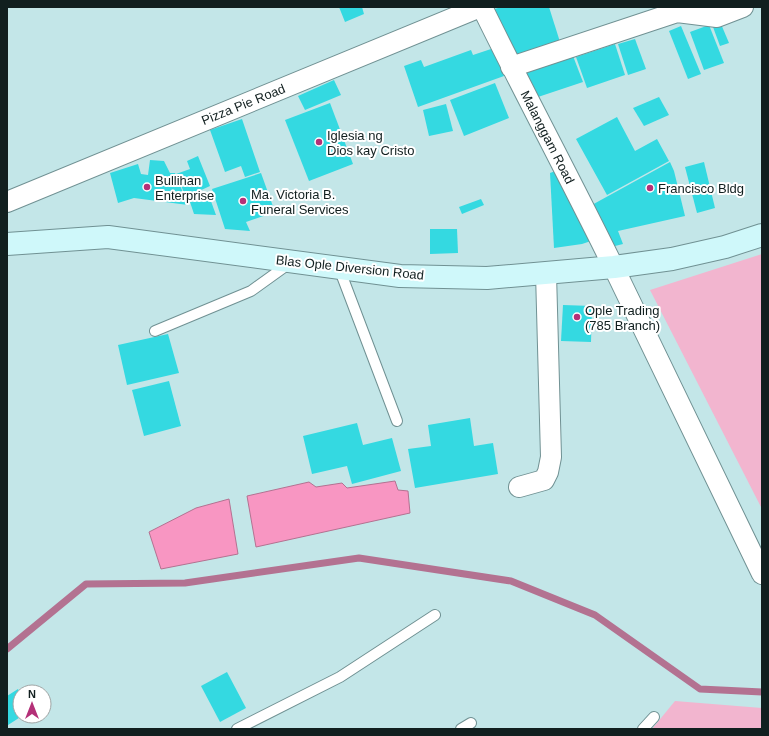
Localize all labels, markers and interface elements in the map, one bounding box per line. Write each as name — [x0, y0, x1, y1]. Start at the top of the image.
street label: Pizza Pie Road — [199, 81, 287, 128]
street label: Malanggam Road — [518, 88, 578, 186]
place label: Iglesia ng Dios kay Cristo — [327, 128, 414, 158]
marker: Iglesia ng Dios kay Cristo — [314, 137, 324, 147]
place label: Bullihan Enterprise — [155, 173, 214, 203]
place label: Francisco Bldg — [658, 181, 744, 196]
marker: Bullihan Enterprise — [142, 182, 152, 192]
marker: Francisco Bldg — [645, 183, 655, 193]
place label: Ma. Victoria B. Funeral Services — [251, 187, 349, 217]
marker: Ma. Victoria B. Funeral Services — [238, 196, 248, 206]
street label: Blas Ople Diversion Road — [275, 252, 425, 283]
place label: Ople Trading (785 Branch) — [585, 303, 660, 333]
marker: Ople Trading (785 Branch) — [572, 312, 582, 322]
north arrow — [12, 684, 52, 724]
text: N — [28, 688, 36, 700]

